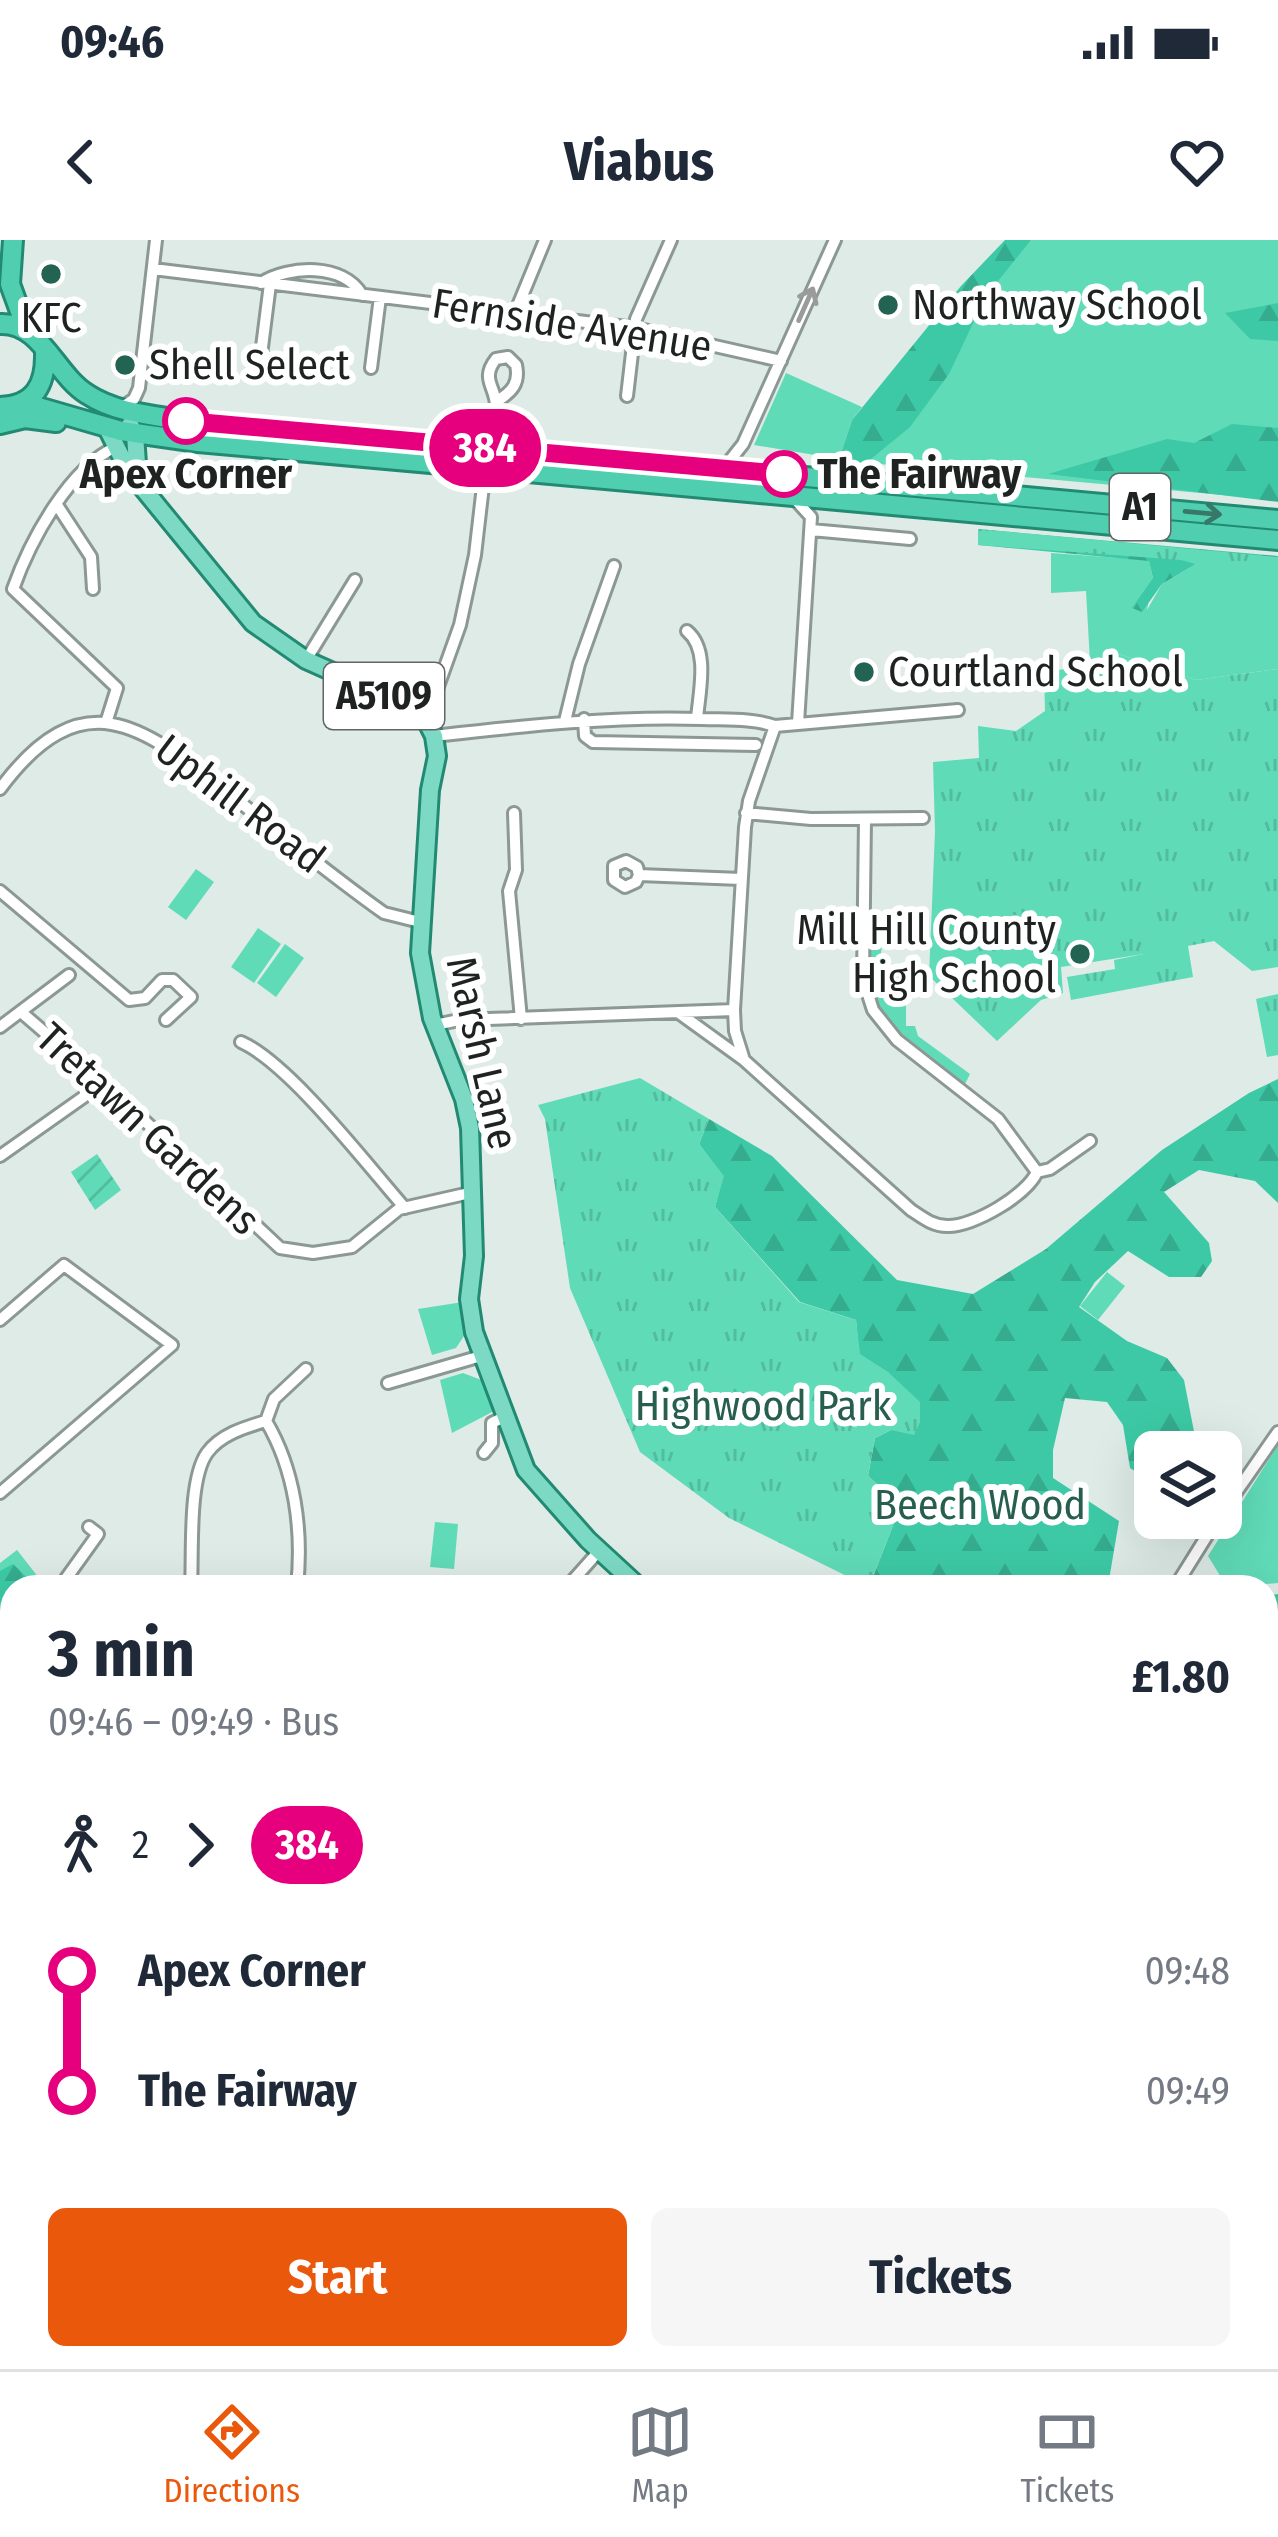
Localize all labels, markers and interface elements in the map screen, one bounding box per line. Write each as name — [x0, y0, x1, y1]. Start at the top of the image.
text: 09:46 — [60, 15, 164, 69]
icon: back — [48, 129, 114, 195]
icon: heart — [1164, 129, 1230, 195]
text: Viabus — [564, 130, 714, 194]
marker: KFC — [38, 261, 64, 287]
street label: Fernside Avenue — [429, 278, 715, 372]
place label: Northway School — [912, 280, 1202, 330]
one-way arrow — [797, 286, 819, 322]
marker: Northway School — [875, 292, 901, 318]
place label: KFC — [20, 293, 82, 343]
place label: Shell Select — [149, 340, 350, 390]
marker: Shell Select — [112, 352, 138, 378]
marker: Apex Corner — [164, 399, 208, 443]
line badge: 384 — [416, 409, 554, 487]
text: 384 — [453, 423, 517, 473]
place label: Apex Corner — [79, 449, 293, 499]
place label: The Fairway — [817, 449, 1022, 499]
marker: The Fairway — [762, 452, 806, 496]
road number: A1 — [1110, 474, 1170, 540]
one-way arrow — [1183, 502, 1222, 525]
place label: Courtland School — [888, 647, 1183, 697]
marker: Courtland School — [851, 659, 877, 685]
road number: A5109 — [324, 663, 444, 729]
street label: Uphill Road — [146, 724, 334, 884]
place label: Mill Hill County High School — [796, 905, 1056, 1003]
marker: Mill Hill County High School — [1067, 941, 1093, 967]
street label: Marsh Lane — [436, 952, 528, 1154]
street label: Tretawn Gardens — [26, 1013, 270, 1245]
park label: Highwood Park — [635, 1381, 892, 1431]
map controls — [1134, 1431, 1242, 1539]
button: layers — [1134, 1431, 1242, 1539]
park label: Beech Wood — [874, 1480, 1086, 1530]
text: 3 min — [48, 1614, 195, 1693]
text: £1.80 — [1132, 1650, 1230, 1704]
text: 09:46 – 09:49 · Bus — [48, 1699, 339, 1745]
icon: walk — [48, 1812, 114, 1878]
icon: forward — [167, 1812, 233, 1878]
text: 384 — [275, 1820, 339, 1870]
text: 2 — [132, 1822, 149, 1868]
text: Apex Corner — [138, 1944, 366, 1998]
text: 09:48 — [1145, 1948, 1230, 1994]
text: The Fairway — [138, 2064, 357, 2118]
text: 09:49 — [1146, 2068, 1230, 2114]
button: Start — [48, 2208, 627, 2346]
button: Tickets — [651, 2208, 1230, 2346]
tab: Directions — [164, 2399, 300, 2511]
tab: Map — [627, 2399, 693, 2511]
tab: Tickets — [1020, 2399, 1114, 2511]

